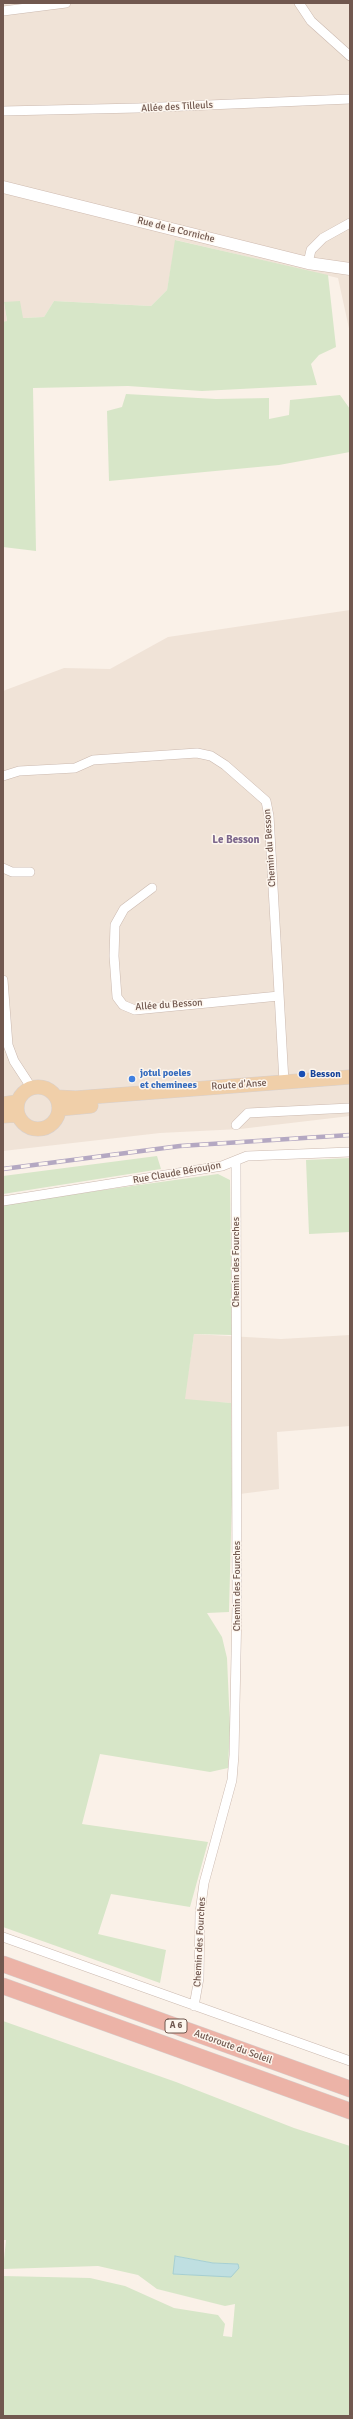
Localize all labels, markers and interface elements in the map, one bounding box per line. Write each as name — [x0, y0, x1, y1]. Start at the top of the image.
street label: Allée des Tilleuls — [141, 99, 213, 115]
street label: Rue de la Corniche — [136, 215, 216, 245]
street label: Chemin du Besson — [261, 809, 279, 887]
district label: Le Besson — [212, 833, 260, 847]
street label: Allée du Besson — [135, 997, 203, 1013]
place label: jotul poeles et cheminees — [140, 1067, 197, 1090]
place label: Besson — [310, 1068, 341, 1080]
marker: Besson — [297, 1069, 307, 1079]
marker: jotul poeles et cheminees — [127, 1074, 137, 1084]
street label: Route d'Anse — [211, 1077, 267, 1093]
street label: Rue Claude Béroujon — [132, 1159, 222, 1187]
street label: Chemin des Fourches — [230, 1217, 242, 1307]
street label: Chemin des Fourches — [231, 1541, 243, 1631]
street label: Chemin des Fourches — [192, 1897, 208, 1987]
road number: A 6 — [165, 2019, 187, 2033]
street label: Autoroute du Soleil — [192, 2027, 274, 2067]

